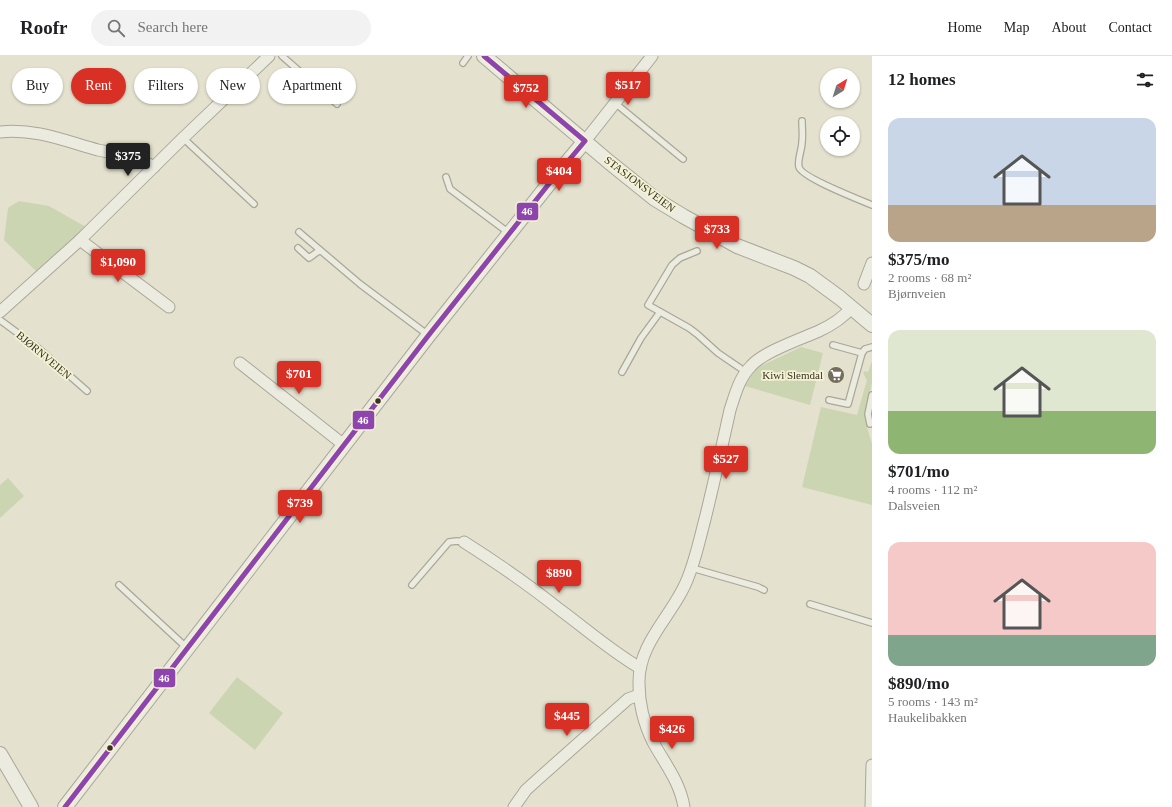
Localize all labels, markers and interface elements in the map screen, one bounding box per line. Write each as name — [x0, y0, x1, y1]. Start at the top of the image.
search box — [91, 10, 371, 46]
text: Roofr — [20, 17, 67, 38]
icon: search — [105, 17, 127, 39]
text: Search here — [137, 19, 208, 35]
text: Home — [948, 20, 982, 35]
text: Map — [1004, 20, 1029, 35]
text: About — [1051, 20, 1086, 35]
text: Contact — [1108, 20, 1152, 35]
chip: Buy — [12, 68, 63, 104]
chip: Rent — [71, 68, 126, 104]
chip: Filters — [134, 68, 198, 104]
chip: New — [206, 68, 260, 104]
chip: Apartment — [268, 68, 356, 104]
north arrow — [820, 68, 860, 108]
map controls — [820, 68, 860, 156]
icon: filters — [1134, 69, 1156, 91]
text: 12 homes — [888, 70, 956, 89]
pin: $517 — [604, 72, 652, 106]
pin: $752 — [502, 75, 550, 109]
text: $517 — [615, 77, 641, 92]
text: $752 — [513, 80, 539, 95]
button: locate — [820, 116, 860, 156]
pin: $375 — [104, 143, 152, 177]
icon: home — [986, 144, 1058, 216]
text: $375 — [115, 148, 141, 163]
street label: STASJONSVEIEN — [602, 154, 678, 214]
pin: $404 — [535, 158, 583, 192]
text: $404 — [546, 163, 572, 178]
line badge: 46 — [516, 202, 539, 221]
text: 46 — [522, 205, 533, 217]
pin: $733 — [693, 216, 741, 250]
text: $733 — [704, 221, 730, 236]
pin: $1,090 — [85, 249, 151, 283]
text: $375/mo — [888, 250, 949, 269]
text: $1,090 — [100, 254, 136, 269]
text: 2 rooms · 68 m² — [888, 270, 971, 285]
text: Bjørnveien — [888, 286, 946, 301]
street label: BJØRNVEIEN — [14, 329, 74, 381]
icon: home — [986, 356, 1058, 428]
pin: $701 — [275, 361, 323, 395]
supermarket icon: Kiwi Slemdal — [826, 365, 846, 385]
text: $701 — [286, 366, 312, 381]
place label: Kiwi Slemdal — [762, 369, 823, 381]
unlabelled marker — [373, 396, 383, 406]
line badge: 46 — [352, 410, 375, 430]
text: 46 — [358, 414, 369, 426]
pin: $527 — [702, 446, 750, 480]
text: $527 — [713, 451, 739, 466]
text: $701/mo — [888, 462, 949, 481]
text: 4 rooms · 112 m² — [888, 482, 977, 497]
pin: $739 — [276, 490, 324, 524]
text: $739 — [287, 495, 313, 510]
text: Dalsveien — [888, 498, 940, 513]
pin: $890 — [535, 560, 583, 594]
text: $890 — [546, 565, 572, 580]
icon: home — [986, 568, 1058, 640]
line badge: 46 — [153, 668, 176, 688]
text: 46 — [159, 672, 170, 684]
text: $890/mo — [888, 674, 949, 693]
text: 5 rooms · 143 m² — [888, 694, 978, 709]
pin: $445 — [543, 703, 591, 737]
text: $445 — [554, 708, 580, 723]
text: Haukelibakken — [888, 710, 967, 725]
pin: $426 — [648, 716, 696, 750]
text: $426 — [659, 721, 685, 736]
unlabelled marker — [105, 743, 115, 753]

